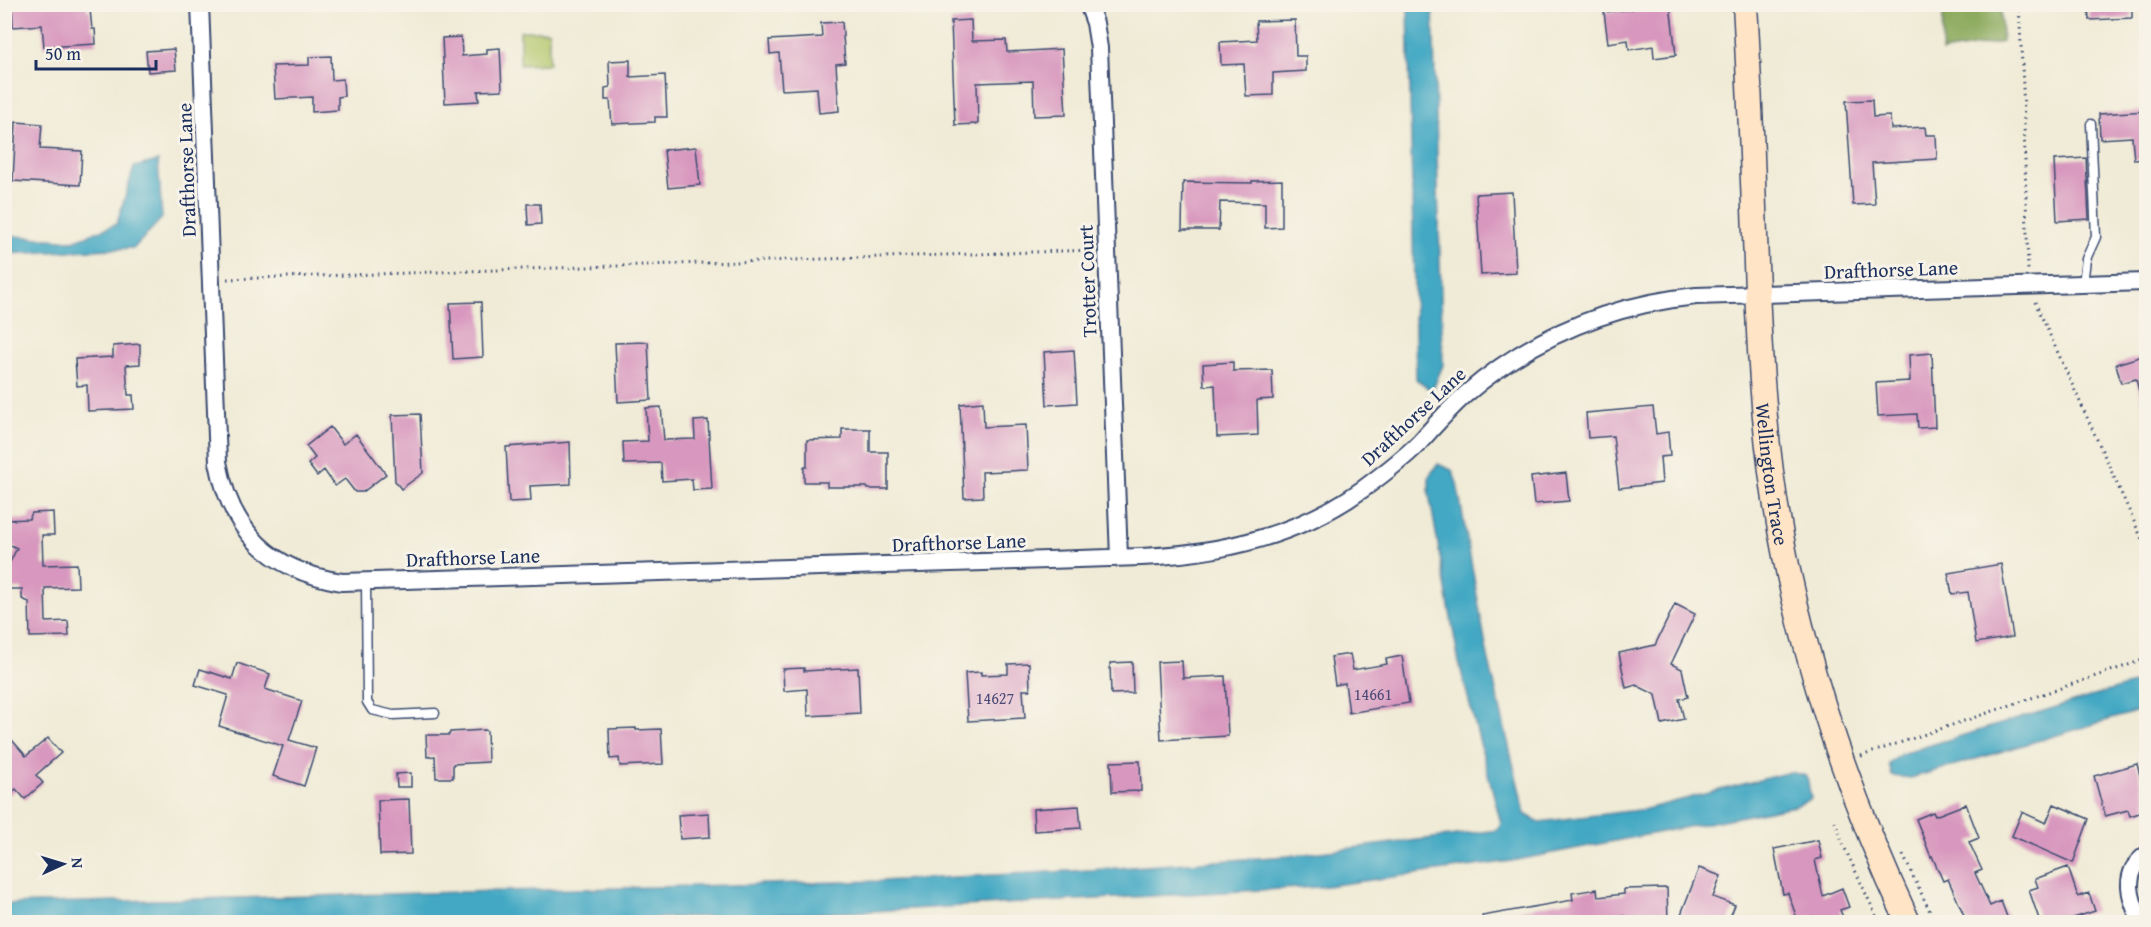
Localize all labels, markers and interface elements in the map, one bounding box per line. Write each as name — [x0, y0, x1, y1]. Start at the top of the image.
scale bar — [36, 33, 156, 71]
text: 50 m — [45, 40, 81, 67]
street label: Drafthorse Lane — [169, 102, 203, 238]
street label: Trotter Court — [1071, 224, 1103, 338]
street label: Drafthorse Lane — [1823, 252, 1959, 286]
street label: Drafthorse Lane — [1354, 360, 1472, 472]
street label: Wellington Trace — [1749, 401, 1797, 548]
street label: Drafthorse Lane — [891, 525, 1027, 559]
street label: Drafthorse Lane — [405, 540, 541, 574]
house number: 14661 — [1354, 682, 1392, 706]
house number: 14627 — [976, 686, 1015, 710]
north arrow — [33, 834, 93, 894]
text: N — [66, 857, 90, 869]

